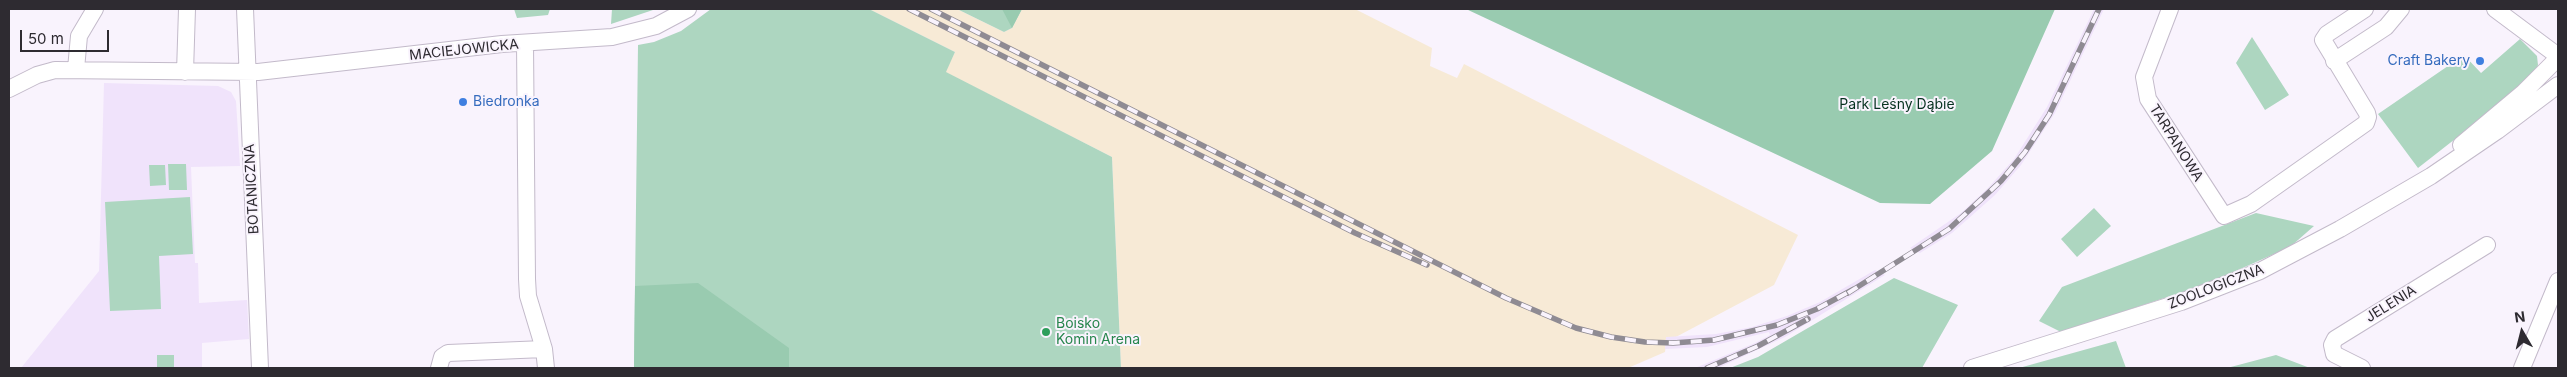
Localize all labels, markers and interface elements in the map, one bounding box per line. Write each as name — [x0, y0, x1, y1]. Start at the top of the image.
scale bar — [22, 20, 111, 52]
text: 50 m — [28, 29, 64, 48]
street label: MACIEJOWICKA — [409, 36, 519, 64]
place label: Craft Bakery — [2388, 53, 2470, 69]
marker: Craft Bakery — [2474, 55, 2486, 67]
place label: Biedronka — [473, 94, 540, 110]
marker: Biedronka — [457, 96, 469, 108]
park label: Park Leśny Dąbie — [1839, 97, 1955, 113]
street label: TARPANOWA — [2146, 101, 2206, 185]
street label: BOTANICZNA — [241, 143, 263, 235]
street label: ZOOLOGICZNA — [2166, 261, 2266, 313]
street label: JELENIA — [2363, 282, 2419, 326]
north arrow — [2497, 307, 2547, 357]
text: N — [2513, 307, 2526, 326]
place label: Boisko Komin Arena — [1056, 316, 1140, 348]
marker: Boisko Komin Arena — [1040, 326, 1052, 338]

